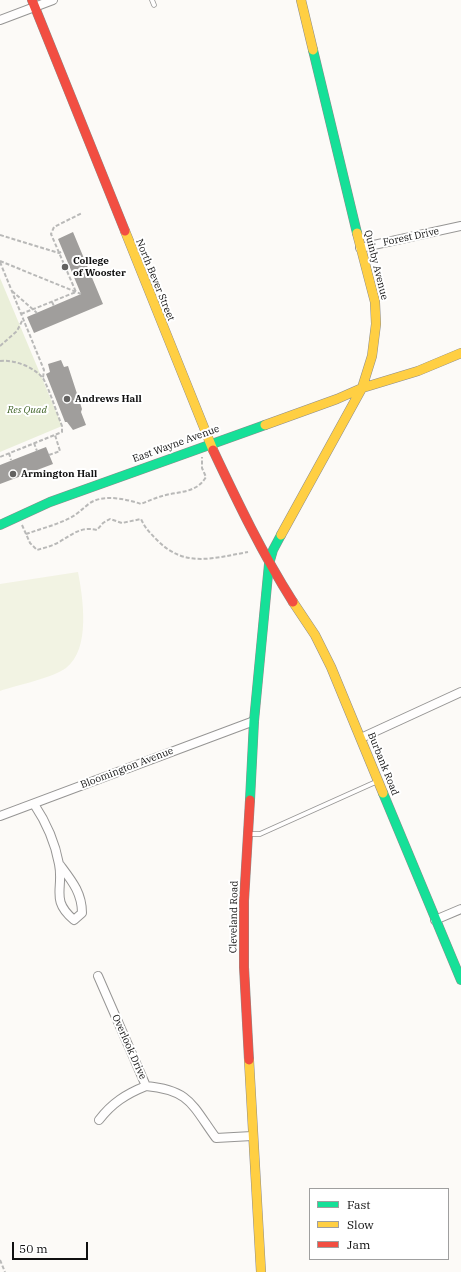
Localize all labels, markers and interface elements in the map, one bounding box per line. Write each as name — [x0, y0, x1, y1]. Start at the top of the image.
street label: Forest Drive — [382, 225, 440, 249]
street label: Quinby Avenue — [362, 229, 390, 301]
street label: North Bever Street — [133, 237, 177, 323]
place label: College of Wooster — [73, 255, 126, 278]
marker: College of Wooster — [60, 262, 70, 272]
place label: Andrews Hall — [75, 393, 142, 405]
marker: Andrews Hall — [62, 394, 72, 404]
park label: Res Quad — [7, 404, 47, 416]
street label: East Wayne Avenue — [131, 423, 221, 465]
place label: Armington Hall — [21, 468, 97, 480]
marker: Armington Hall — [8, 469, 18, 479]
street label: Burbank Road — [365, 731, 401, 797]
street label: Bloomington Avenue — [79, 745, 175, 791]
street label: Cleveland Road — [227, 881, 241, 953]
street label: Overlook Drive — [109, 1013, 149, 1081]
legend — [309, 1188, 449, 1260]
text: Fast — [347, 1197, 371, 1212]
text: Slow — [347, 1217, 374, 1232]
scale bar — [14, 1234, 90, 1260]
text: Jam — [347, 1237, 370, 1252]
text: 50 m — [19, 1241, 48, 1256]

